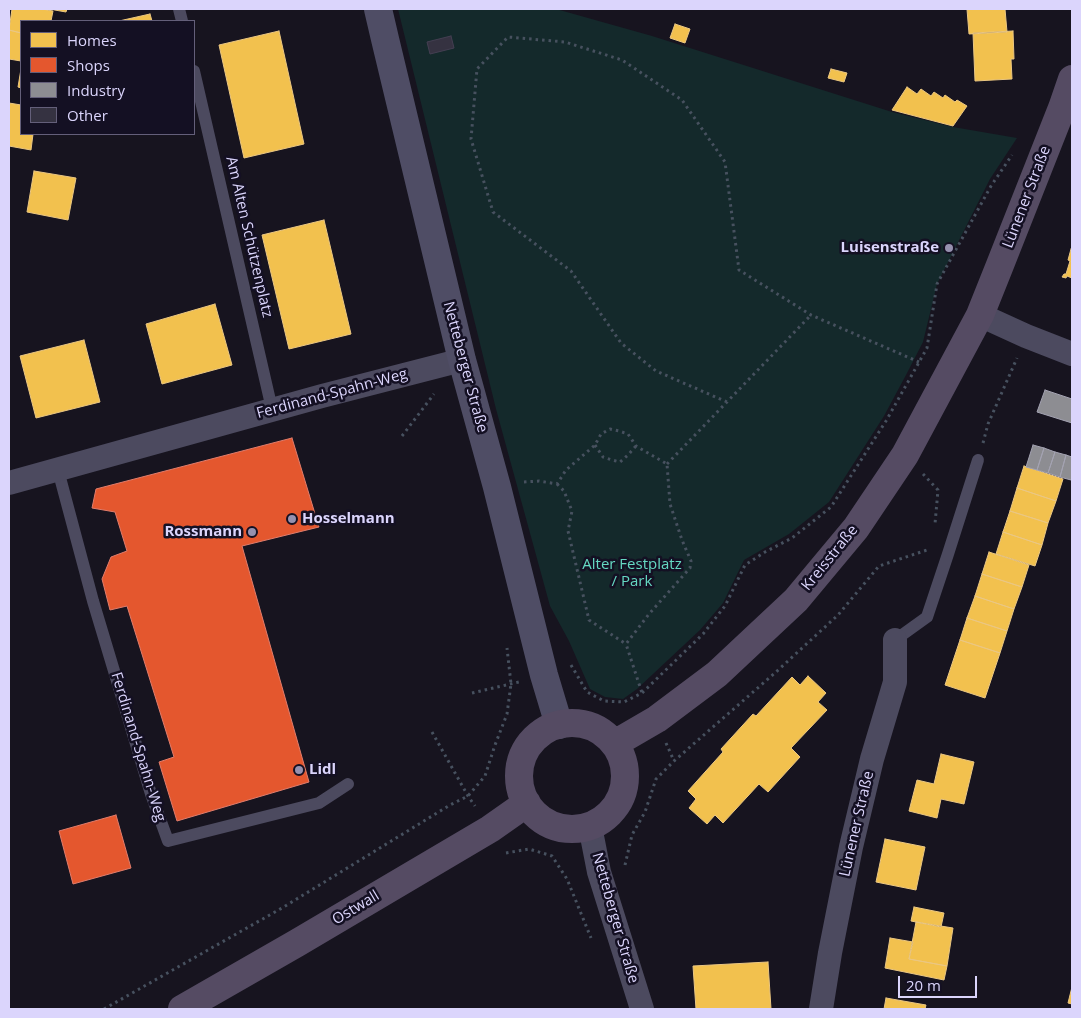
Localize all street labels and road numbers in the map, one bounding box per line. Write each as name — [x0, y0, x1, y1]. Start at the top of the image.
street label: Lünener Straße — [999, 143, 1055, 251]
street label: Am Alten Schützenplatz — [222, 155, 276, 319]
street label: Netteberger Straße — [439, 299, 491, 435]
street label: Ferdinand-Spahn-Weg — [255, 365, 409, 423]
street label: Kreisstraße — [798, 521, 862, 595]
street label: Ferdinand-Spahn-Weg — [107, 670, 169, 824]
street label: Lünener Straße — [836, 769, 878, 879]
street label: Netteberger Straße — [588, 851, 642, 985]
street label: Ostwall — [329, 887, 383, 929]

